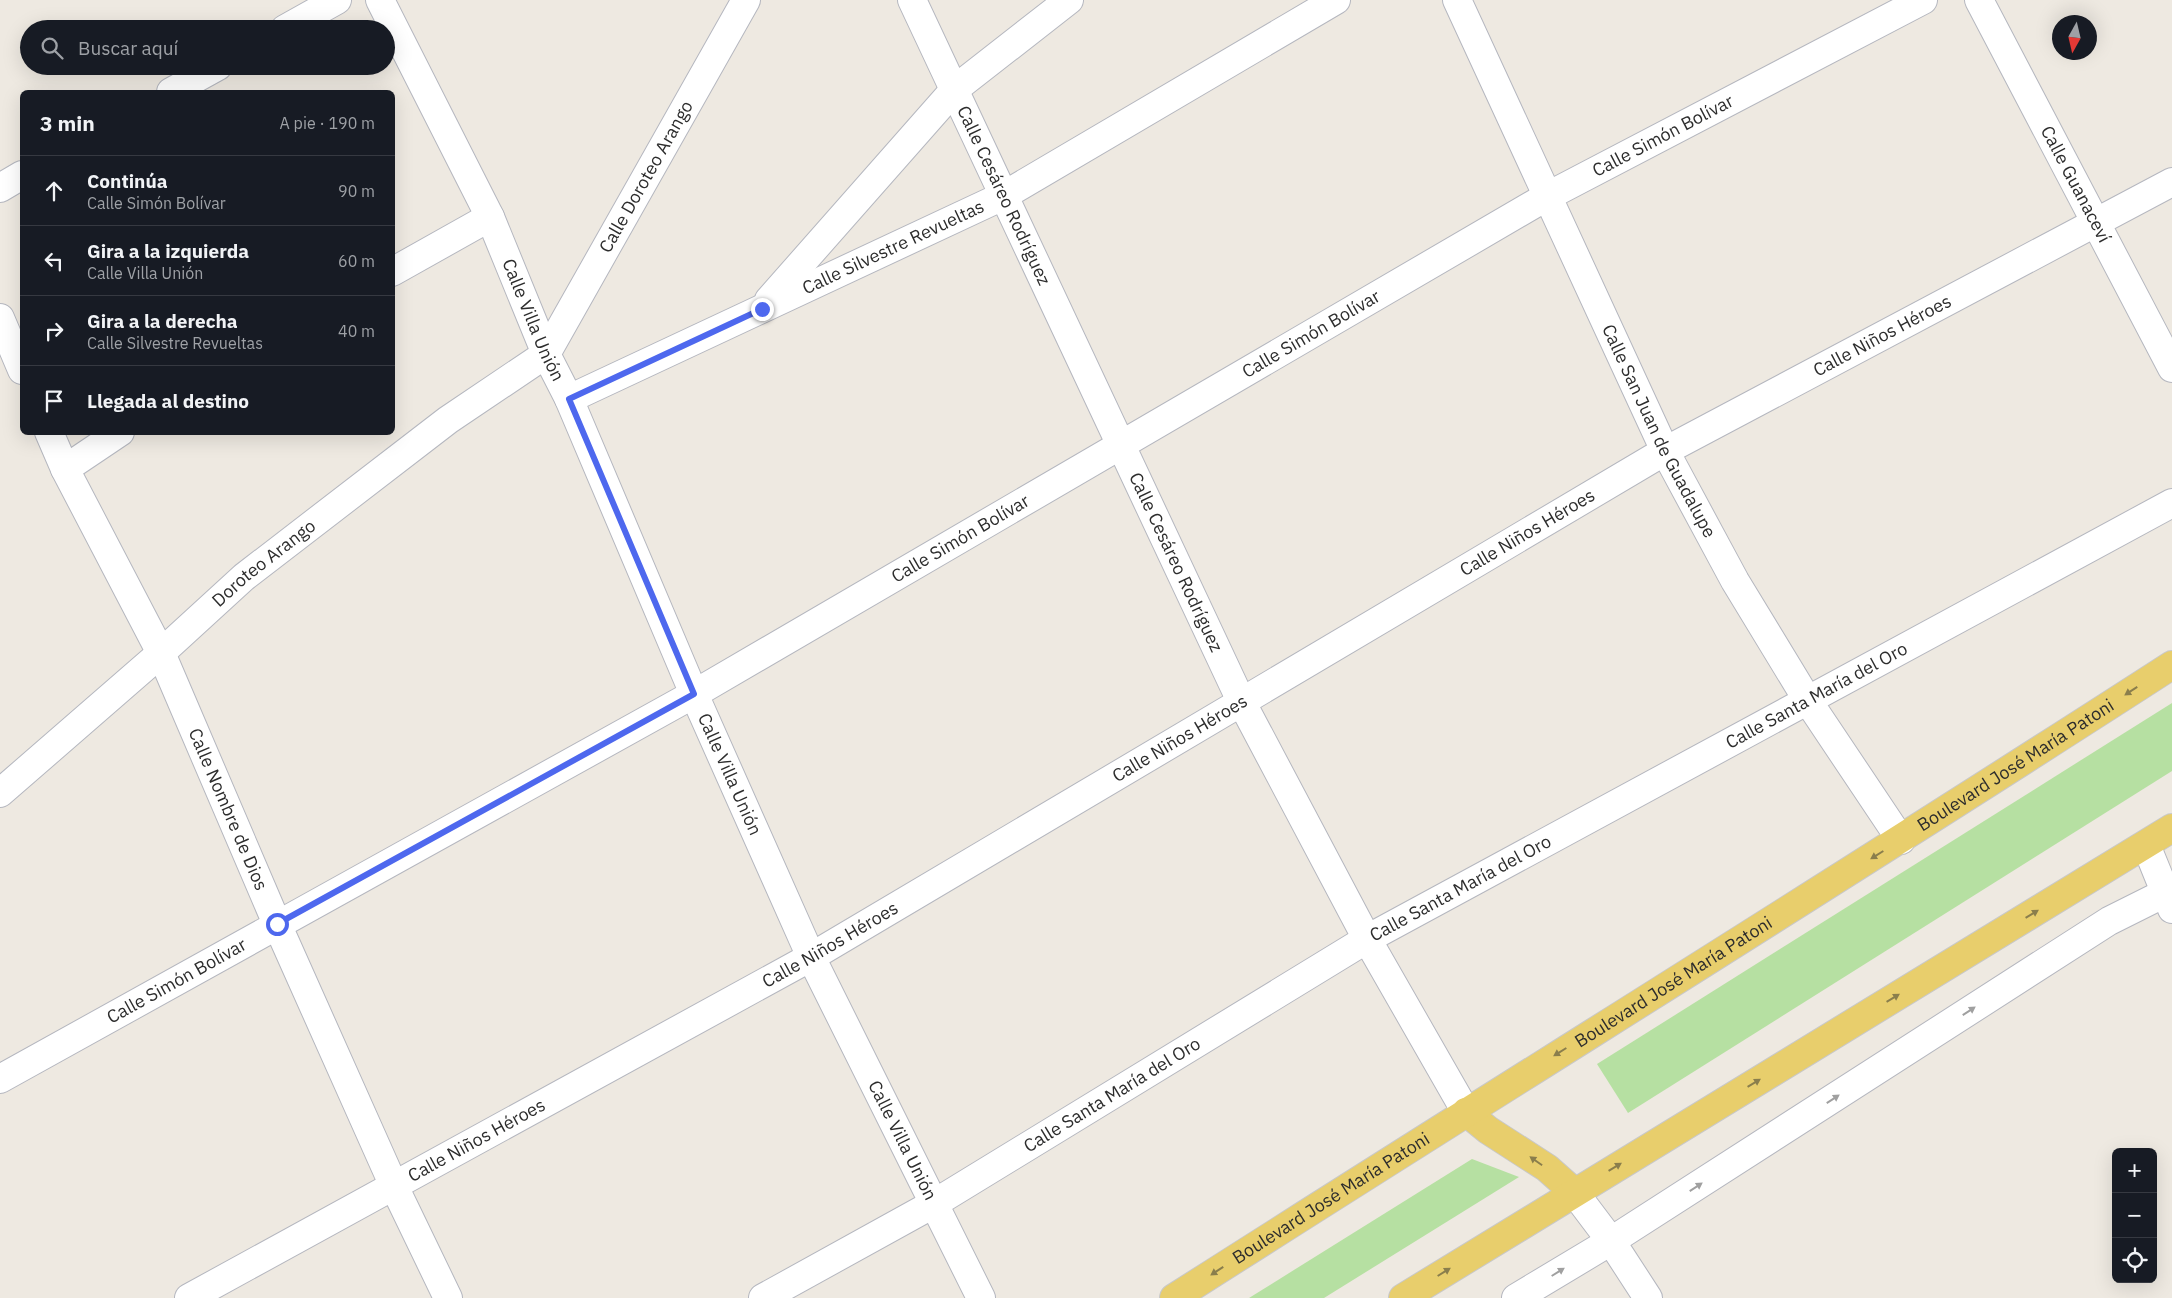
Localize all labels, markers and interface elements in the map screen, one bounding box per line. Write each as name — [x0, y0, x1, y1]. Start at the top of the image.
north arrow — [2052, 15, 2097, 60]
search box — [20, 20, 395, 75]
icon: search — [38, 34, 66, 62]
text: Buscar aquí — [78, 36, 178, 60]
street label: Calle Simón Bolívar — [1588, 89, 1738, 182]
street label: Calle Doroteo Arango — [594, 96, 698, 257]
street label: Calle Cesáreo Rodríguez — [952, 102, 1056, 289]
text: 3 min — [40, 109, 95, 137]
text: A pie · 190 m — [280, 113, 375, 133]
street label: Calle Guanaceví — [2036, 122, 2116, 247]
text: Continúa — [87, 169, 168, 193]
icon: ahead — [40, 177, 68, 205]
text: 90 m — [338, 181, 375, 201]
text: Calle Simón Bolívar — [87, 193, 226, 213]
street label: Calle Silvestre Revueltas — [798, 194, 988, 299]
text: Gira a la izquierda — [87, 239, 249, 263]
icon: left — [40, 247, 68, 275]
text: 60 m — [338, 251, 375, 271]
street label: Calle Villa Unión — [497, 255, 570, 385]
text: Calle Villa Unión — [87, 263, 203, 283]
street label: Calle Simón Bolívar — [1238, 284, 1384, 383]
street label: Calle Niños Héroes — [1809, 289, 1955, 381]
route end — [751, 298, 774, 321]
text: Gira a la derecha — [87, 309, 238, 333]
icon: right — [40, 317, 68, 345]
street label: Calle San Juan de Guadalupe — [1597, 320, 1722, 542]
text: 40 m — [338, 321, 375, 341]
text: Calle Silvestre Revueltas — [87, 333, 263, 353]
icon: arrive — [40, 387, 68, 415]
text: Llegada al destino — [87, 389, 249, 413]
street label: Calle Cesáreo Rodríguez — [1124, 469, 1228, 655]
street label: Calle Niños Héroes — [1455, 483, 1599, 581]
street label: Calle Simón Bolívar — [887, 489, 1034, 587]
street label: Doroteo Arango — [207, 514, 320, 612]
street label: Calle Santa María del Oro — [1721, 637, 1911, 754]
one-way arrow — [2124, 687, 2138, 696]
street label: Calle Niños Héroes — [1108, 689, 1251, 787]
street label: Boulevard José María Patoni — [1913, 694, 2118, 836]
street label: Calle Villa Unión — [693, 709, 767, 839]
street label: Calle Nombre de Dios — [184, 725, 273, 894]
street label: Calle Santa María del Oro — [1365, 829, 1555, 946]
one-way arrow — [1870, 851, 1883, 860]
street label: Calle Niños Héroes — [758, 896, 902, 993]
one-way arrow — [2026, 910, 2039, 919]
street label: Boulevard José María Patoni — [1570, 911, 1776, 1053]
route start — [266, 913, 289, 936]
street label: Calle Simón Bolívar — [103, 932, 251, 1028]
one-way arrow — [1887, 994, 1900, 1003]
one-way arrow — [1963, 1006, 1976, 1016]
street label: Calle Santa María del Oro — [1019, 1032, 1205, 1157]
one-way arrow — [1554, 1047, 1567, 1056]
street label: Calle Villa Unión — [863, 1076, 942, 1204]
one-way arrow — [1748, 1078, 1761, 1087]
street label: Calle Niños Héroes — [404, 1093, 549, 1187]
one-way arrow — [1826, 1094, 1839, 1104]
street label: Boulevard José María Patoni — [1228, 1127, 1434, 1269]
map controls — [2112, 1148, 2157, 1283]
button: + — [2112, 1148, 2157, 1193]
one-way arrow — [1530, 1156, 1543, 1166]
one-way arrow — [1609, 1162, 1622, 1171]
one-way arrow — [1689, 1182, 1703, 1191]
button: − — [2112, 1193, 2157, 1238]
button: locate — [2112, 1238, 2157, 1283]
one-way arrow — [1210, 1266, 1223, 1275]
one-way arrow — [1438, 1268, 1451, 1277]
one-way arrow — [1551, 1268, 1565, 1277]

